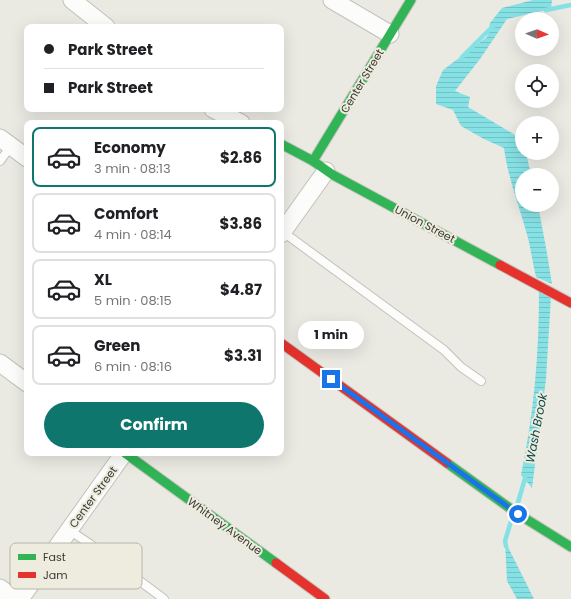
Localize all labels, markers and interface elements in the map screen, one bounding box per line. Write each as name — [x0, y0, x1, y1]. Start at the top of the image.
north arrow — [515, 12, 559, 56]
map controls — [515, 12, 559, 212]
text: Park Street — [68, 39, 153, 60]
street label: Center Street — [336, 46, 388, 116]
button: locate — [515, 64, 559, 108]
text: Park Street — [68, 77, 153, 98]
button: + — [515, 116, 559, 160]
text: Economy — [94, 137, 166, 158]
icon: car — [46, 139, 82, 175]
text: $2.86 — [220, 147, 262, 168]
text: 3 min · 08:13 — [94, 159, 171, 178]
button: − — [515, 168, 559, 212]
street label: Union Street — [392, 201, 458, 247]
text: Comfort — [94, 203, 158, 224]
icon: car — [46, 205, 82, 241]
text: $3.86 — [220, 213, 262, 234]
text: 4 min · 08:14 — [94, 225, 172, 244]
text: XL — [94, 269, 112, 290]
icon: car — [46, 271, 82, 307]
text: $4.87 — [220, 279, 262, 300]
text: 5 min · 08:15 — [94, 291, 172, 310]
callout: 1 min — [298, 321, 364, 349]
text: 1 min — [314, 325, 348, 344]
text: Green — [94, 335, 140, 356]
icon: car — [46, 337, 82, 373]
text: $3.31 — [224, 345, 262, 366]
text: 6 min · 08:16 — [94, 357, 172, 376]
route end — [322, 370, 340, 388]
water label: Wash Brook — [521, 391, 551, 464]
button: Confirm — [44, 402, 264, 448]
street label: Center Street — [65, 463, 121, 531]
street label: Whitney Avenue — [184, 493, 266, 559]
route start — [509, 505, 527, 523]
legend — [10, 543, 142, 589]
text: Fast — [43, 549, 66, 565]
text: Jam — [43, 567, 68, 583]

